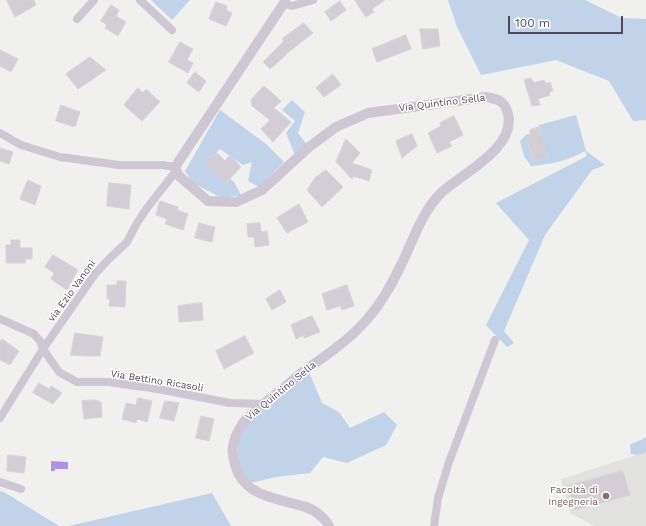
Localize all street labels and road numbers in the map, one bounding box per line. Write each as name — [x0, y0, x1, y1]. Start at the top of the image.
street label: Via Quintino Sella — [398, 92, 486, 114]
street label: via Ezio Vanoni — [46, 258, 98, 324]
street label: Via Quintino Sella — [243, 359, 319, 423]
street label: Via Bettino Ricasoli — [110, 368, 204, 394]

